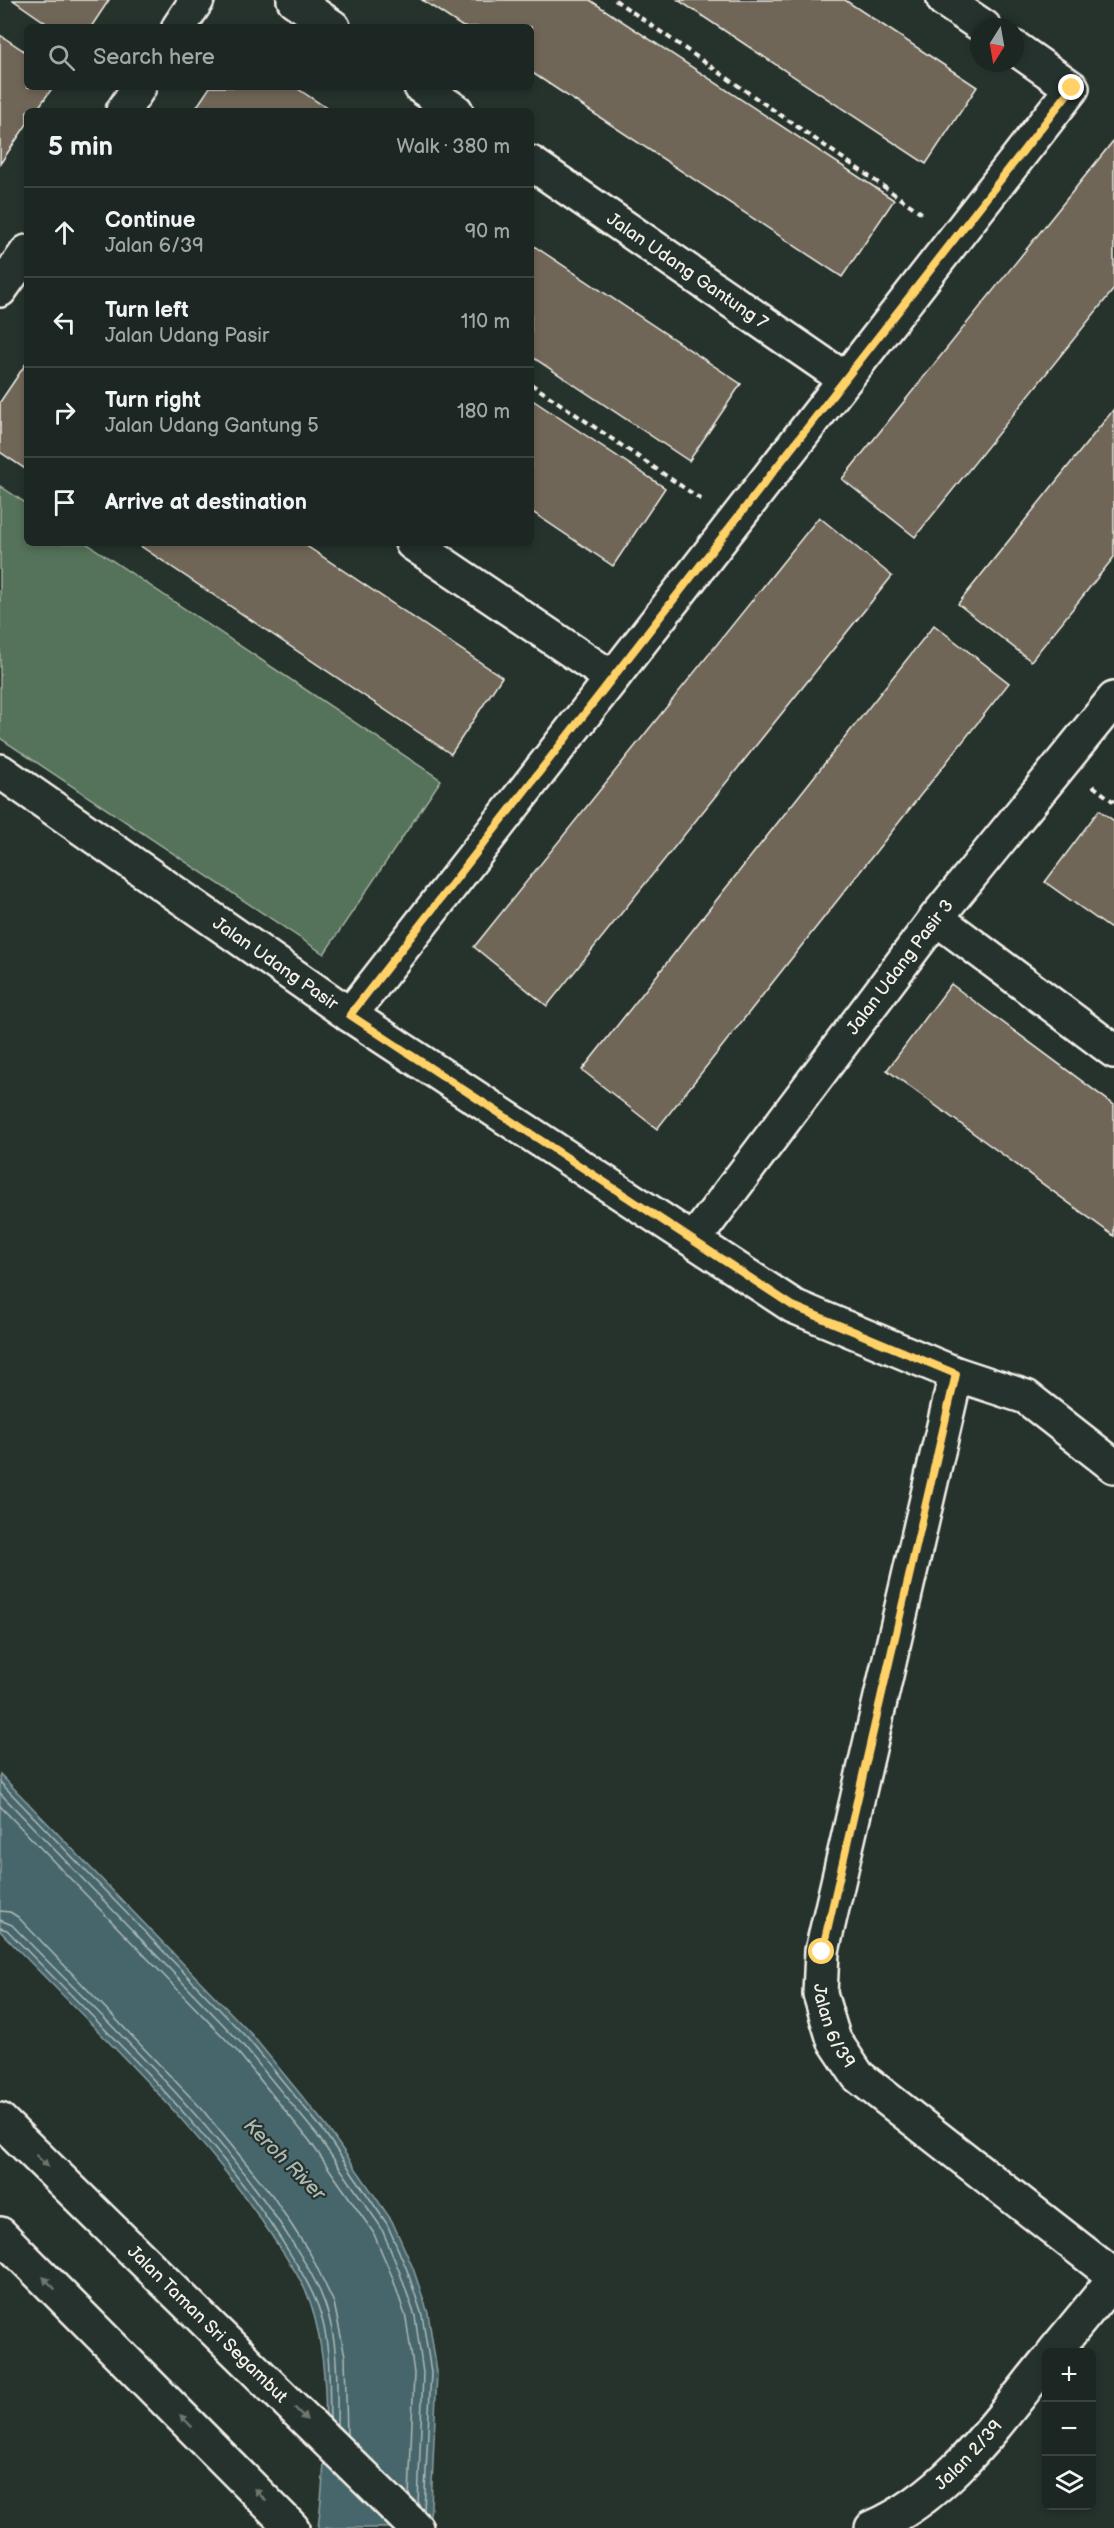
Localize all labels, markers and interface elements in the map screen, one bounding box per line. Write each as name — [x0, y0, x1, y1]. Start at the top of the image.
north arrow — [970, 18, 1024, 72]
search box — [24, 24, 534, 90]
icon: search — [45, 41, 78, 74]
text: Search here — [93, 44, 215, 71]
route end — [1058, 74, 1084, 100]
text: 5 min — [48, 132, 113, 163]
text: Walk · 380 m — [397, 135, 510, 159]
text: Continue — [105, 207, 195, 234]
street label: Jalan Udang Gantung 7 — [603, 208, 772, 334]
icon: ahead — [48, 216, 81, 249]
text: 90 m — [465, 220, 510, 244]
text: Jalan 6/39 — [105, 234, 204, 258]
text: Turn left — [105, 297, 189, 324]
icon: left — [48, 306, 81, 339]
text: 110 m — [461, 310, 510, 334]
text: Jalan Udang Pasir — [105, 324, 269, 348]
text: Turn right — [105, 387, 201, 414]
icon: right — [48, 396, 81, 429]
text: 180 m — [457, 400, 510, 424]
text: Jalan Udang Gantung 5 — [105, 414, 319, 438]
icon: arrive — [48, 486, 81, 519]
text: Arrive at destination — [105, 489, 307, 516]
street label: Jalan Udang Pasir 3 — [842, 895, 958, 1039]
street label: Jalan Udang Pasir — [209, 913, 342, 1015]
route start — [808, 1938, 834, 1964]
street label: Jalan 6/39 — [809, 1984, 860, 2072]
water label: Keroh River — [238, 2114, 331, 2207]
one-way arrow — [34, 2154, 48, 2168]
street label: Jalan Taman Sri Segambut — [123, 2241, 292, 2407]
one-way arrow — [42, 2277, 56, 2291]
map controls — [1042, 2348, 1096, 2510]
button: + — [1042, 2348, 1096, 2402]
button: − — [1042, 2402, 1096, 2456]
one-way arrow — [294, 2407, 308, 2421]
one-way arrow — [180, 2415, 194, 2429]
street label: Jalan 2/39 — [931, 2416, 1007, 2495]
button: layers — [1042, 2456, 1096, 2510]
one-way arrow — [253, 2489, 267, 2503]

